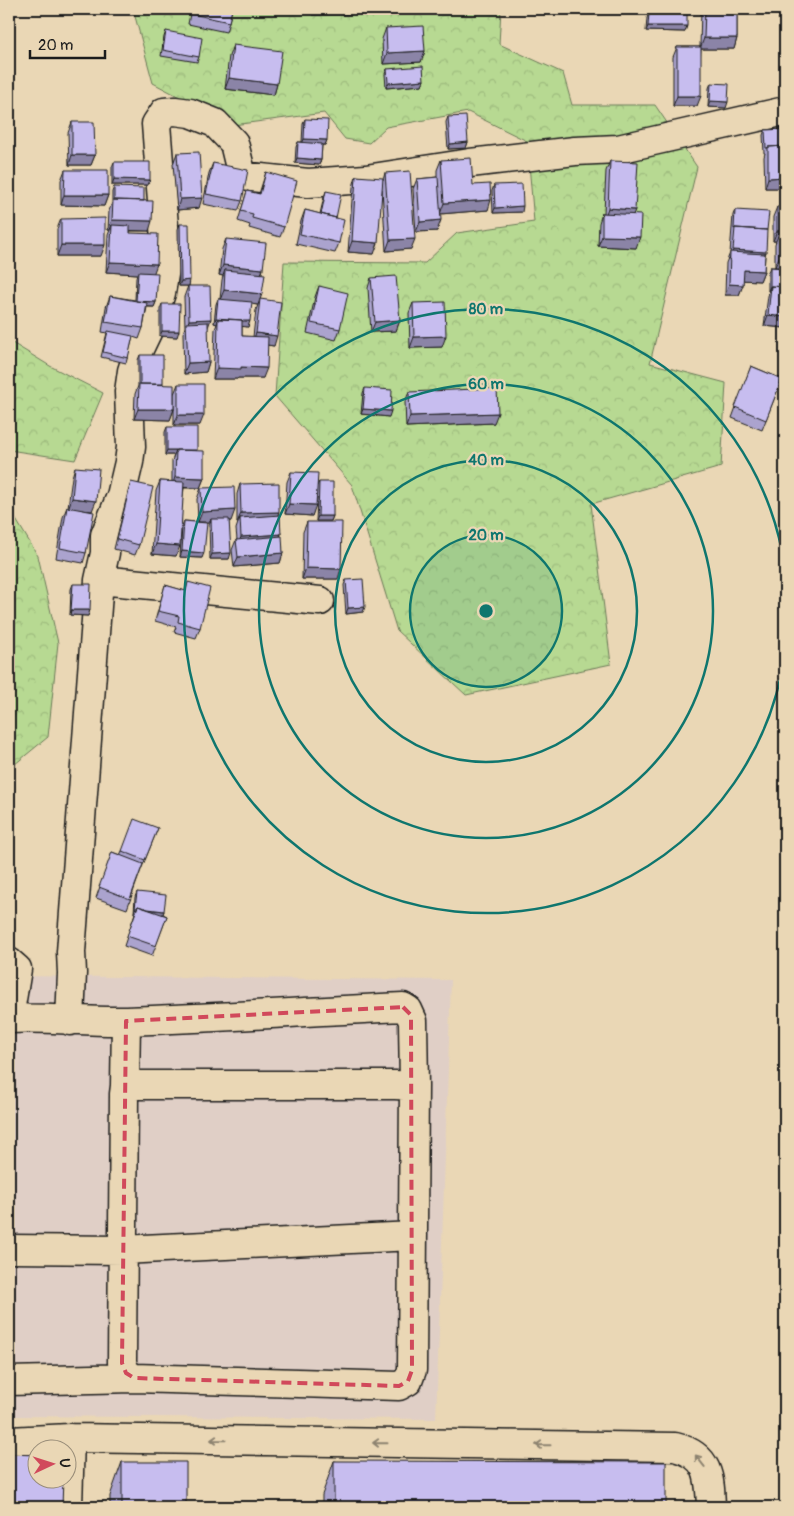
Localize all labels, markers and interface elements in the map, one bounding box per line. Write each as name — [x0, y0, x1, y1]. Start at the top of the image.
scale bar — [30, 28, 105, 60]
text: 20 m — [38, 36, 73, 55]
text: 80 m — [469, 300, 503, 319]
text: 60 m — [468, 375, 504, 394]
text: 40 m — [468, 451, 504, 470]
text: 20 m — [468, 526, 504, 545]
centre of rings — [477, 602, 495, 620]
one-way arrow — [210, 1435, 226, 1445]
north arrow — [28, 1438, 78, 1488]
one-way arrow — [372, 1438, 388, 1447]
one-way arrow — [535, 1440, 551, 1450]
one-way arrow — [695, 1454, 705, 1468]
text: U — [56, 1458, 73, 1468]

